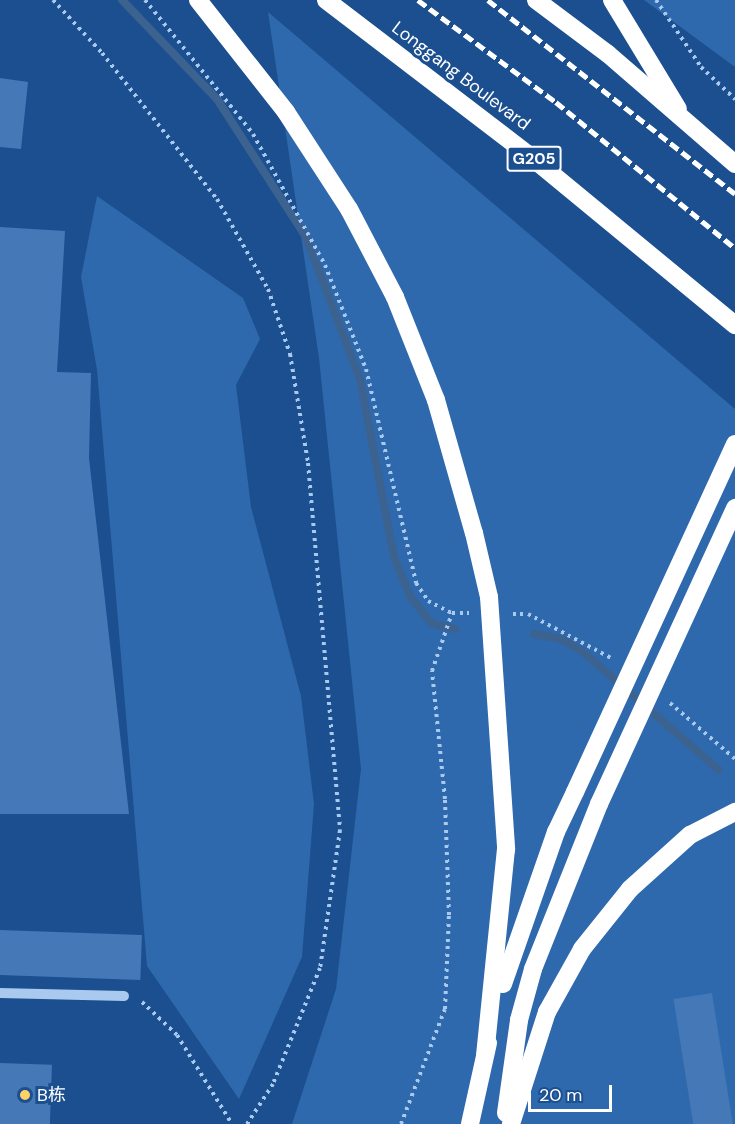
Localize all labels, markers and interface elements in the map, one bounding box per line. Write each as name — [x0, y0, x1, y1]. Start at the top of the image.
street label: Longgang Boulevard — [388, 17, 534, 135]
road number: G205 — [506, 146, 562, 172]
scale bar — [531, 1073, 615, 1111]
text: 20 m — [539, 1083, 582, 1107]
place label: B栋 — [37, 1084, 66, 1106]
marker: B栋 — [18, 1088, 32, 1102]

